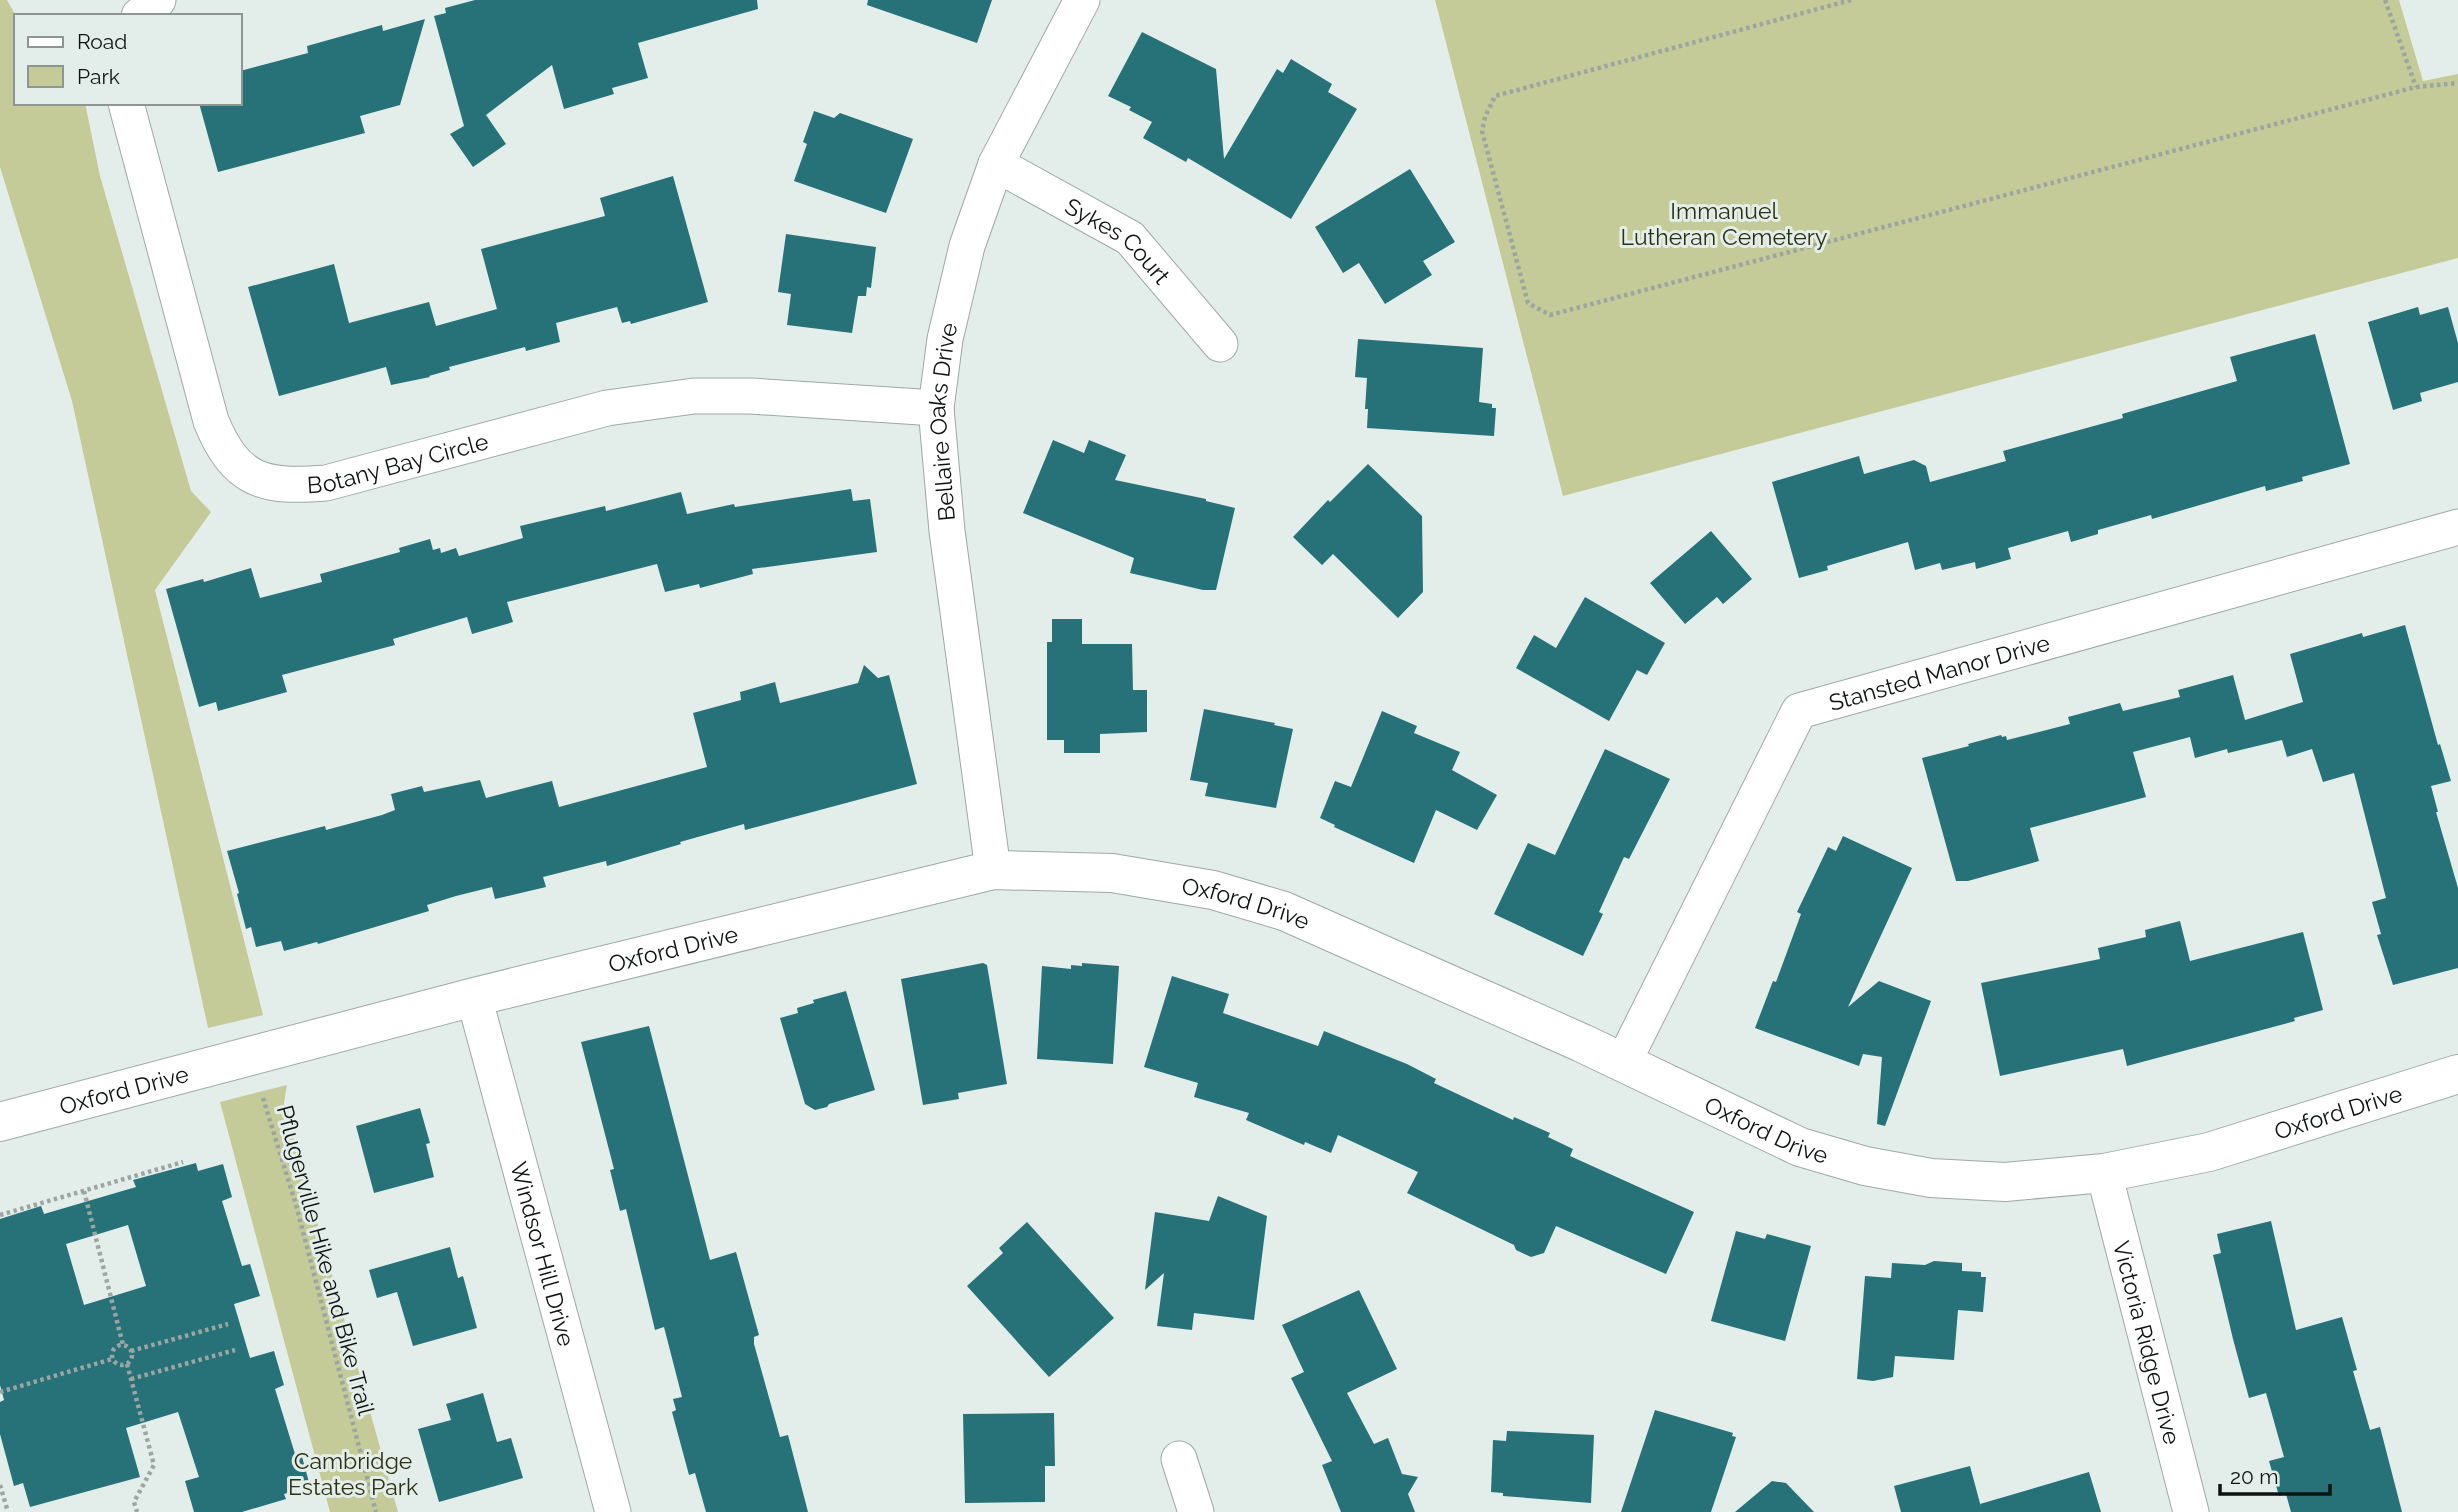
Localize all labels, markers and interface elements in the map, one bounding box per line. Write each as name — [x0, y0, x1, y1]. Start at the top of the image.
legend — [14, 14, 242, 105]
text: Road — [77, 29, 127, 54]
text: Park — [77, 64, 120, 89]
street label: Sykes Court — [1061, 192, 1176, 289]
park label: Immanuel Lutheran Cemetery — [1621, 197, 1827, 250]
street label: Bellaire Oaks Drive — [922, 320, 962, 522]
street label: Botany Bay Circle — [306, 427, 491, 498]
street label: Stansted Manor Drive — [1826, 628, 2052, 716]
street label: Oxford Drive — [1180, 872, 1314, 934]
street label: Oxford Drive — [605, 919, 740, 977]
street label: Oxford Drive — [56, 1059, 191, 1119]
street label: Oxford Drive — [2271, 1079, 2405, 1144]
street label: Oxford Drive — [1701, 1090, 1831, 1168]
street label: Pflugerville Hike and Bike Trail — [272, 1102, 381, 1419]
street label: Windsor Hill Drive — [506, 1159, 581, 1349]
street label: Victoria Ridge Drive — [2108, 1238, 2187, 1447]
park label: Cambridge Estates Park — [288, 1447, 418, 1500]
scale bar — [2220, 1452, 2330, 1496]
text: 20 m — [2230, 1464, 2278, 1489]

